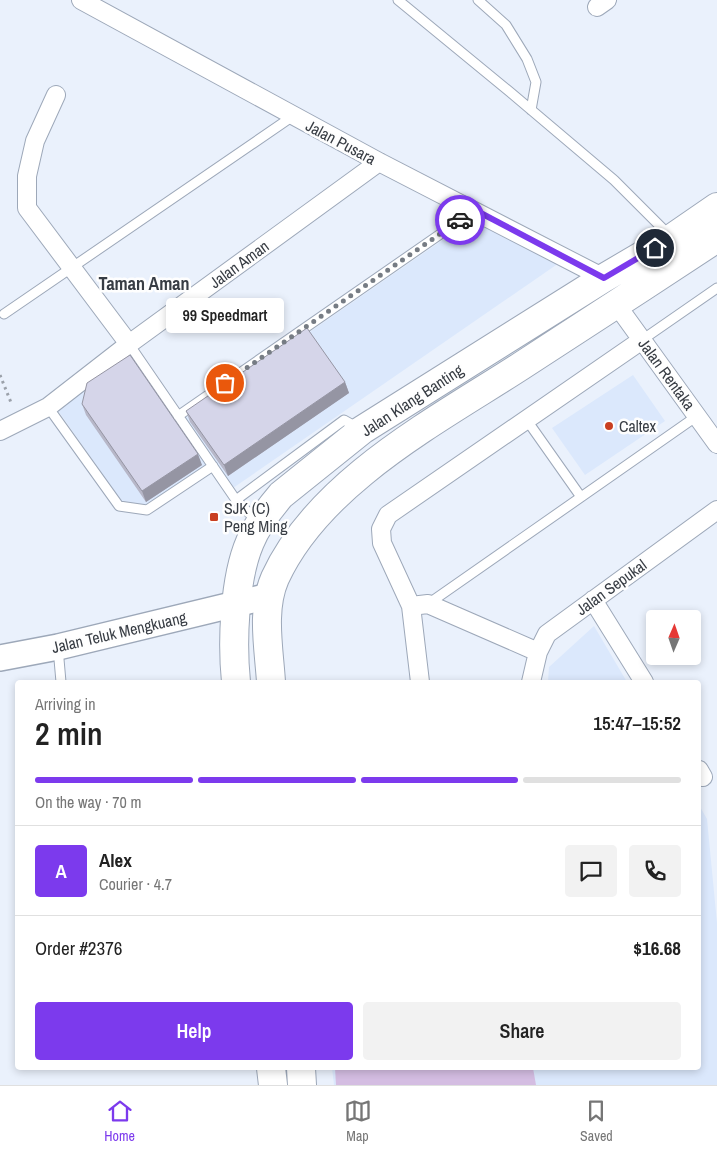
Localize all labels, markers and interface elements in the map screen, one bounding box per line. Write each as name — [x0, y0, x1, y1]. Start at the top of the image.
street label: Jalan Pusara — [302, 114, 381, 170]
courier — [435, 195, 485, 245]
icon: car — [446, 206, 474, 234]
pin — [634, 227, 676, 269]
icon: home — [641, 234, 669, 262]
street label: Jalan Aman — [205, 235, 273, 293]
district label: Taman Aman — [98, 271, 190, 296]
callout: 99 Speedmart — [166, 298, 284, 333]
text: 99 Speedmart — [183, 304, 267, 326]
street label: Jalan Rentaka — [633, 334, 701, 415]
street label: Jalan Klang Banting — [357, 358, 468, 441]
pin — [204, 362, 246, 404]
icon: bag — [211, 369, 239, 397]
place label: Caltex — [619, 415, 657, 437]
marker: Caltex — [603, 420, 615, 432]
place label: SJK (C) Peng Ming — [224, 497, 288, 537]
marker: SJK (C) Peng Ming — [208, 511, 220, 523]
street label: Jalan Sepukal — [571, 554, 651, 620]
street label: Jalan Teluk Mengkuang — [49, 606, 189, 658]
north arrow — [646, 610, 701, 665]
map controls — [646, 610, 701, 665]
text: Arriving in — [35, 693, 96, 715]
text: 15:47–15:52 — [593, 710, 681, 736]
text: 2 min — [35, 712, 103, 755]
text: On the way · 70 m — [35, 791, 141, 813]
button: chat — [565, 845, 617, 897]
button: phone — [629, 845, 681, 897]
text: Alex — [99, 847, 132, 873]
text: A — [55, 858, 67, 884]
text: Courier · 4.7 — [99, 873, 172, 895]
text: Order #2376 — [35, 935, 122, 961]
text: $16.68 — [633, 935, 681, 961]
button: Help — [35, 1002, 353, 1060]
button: Share — [363, 1002, 681, 1060]
tab: Home — [104, 1097, 135, 1145]
tab: Map — [344, 1097, 372, 1145]
tab: Saved — [580, 1097, 613, 1145]

